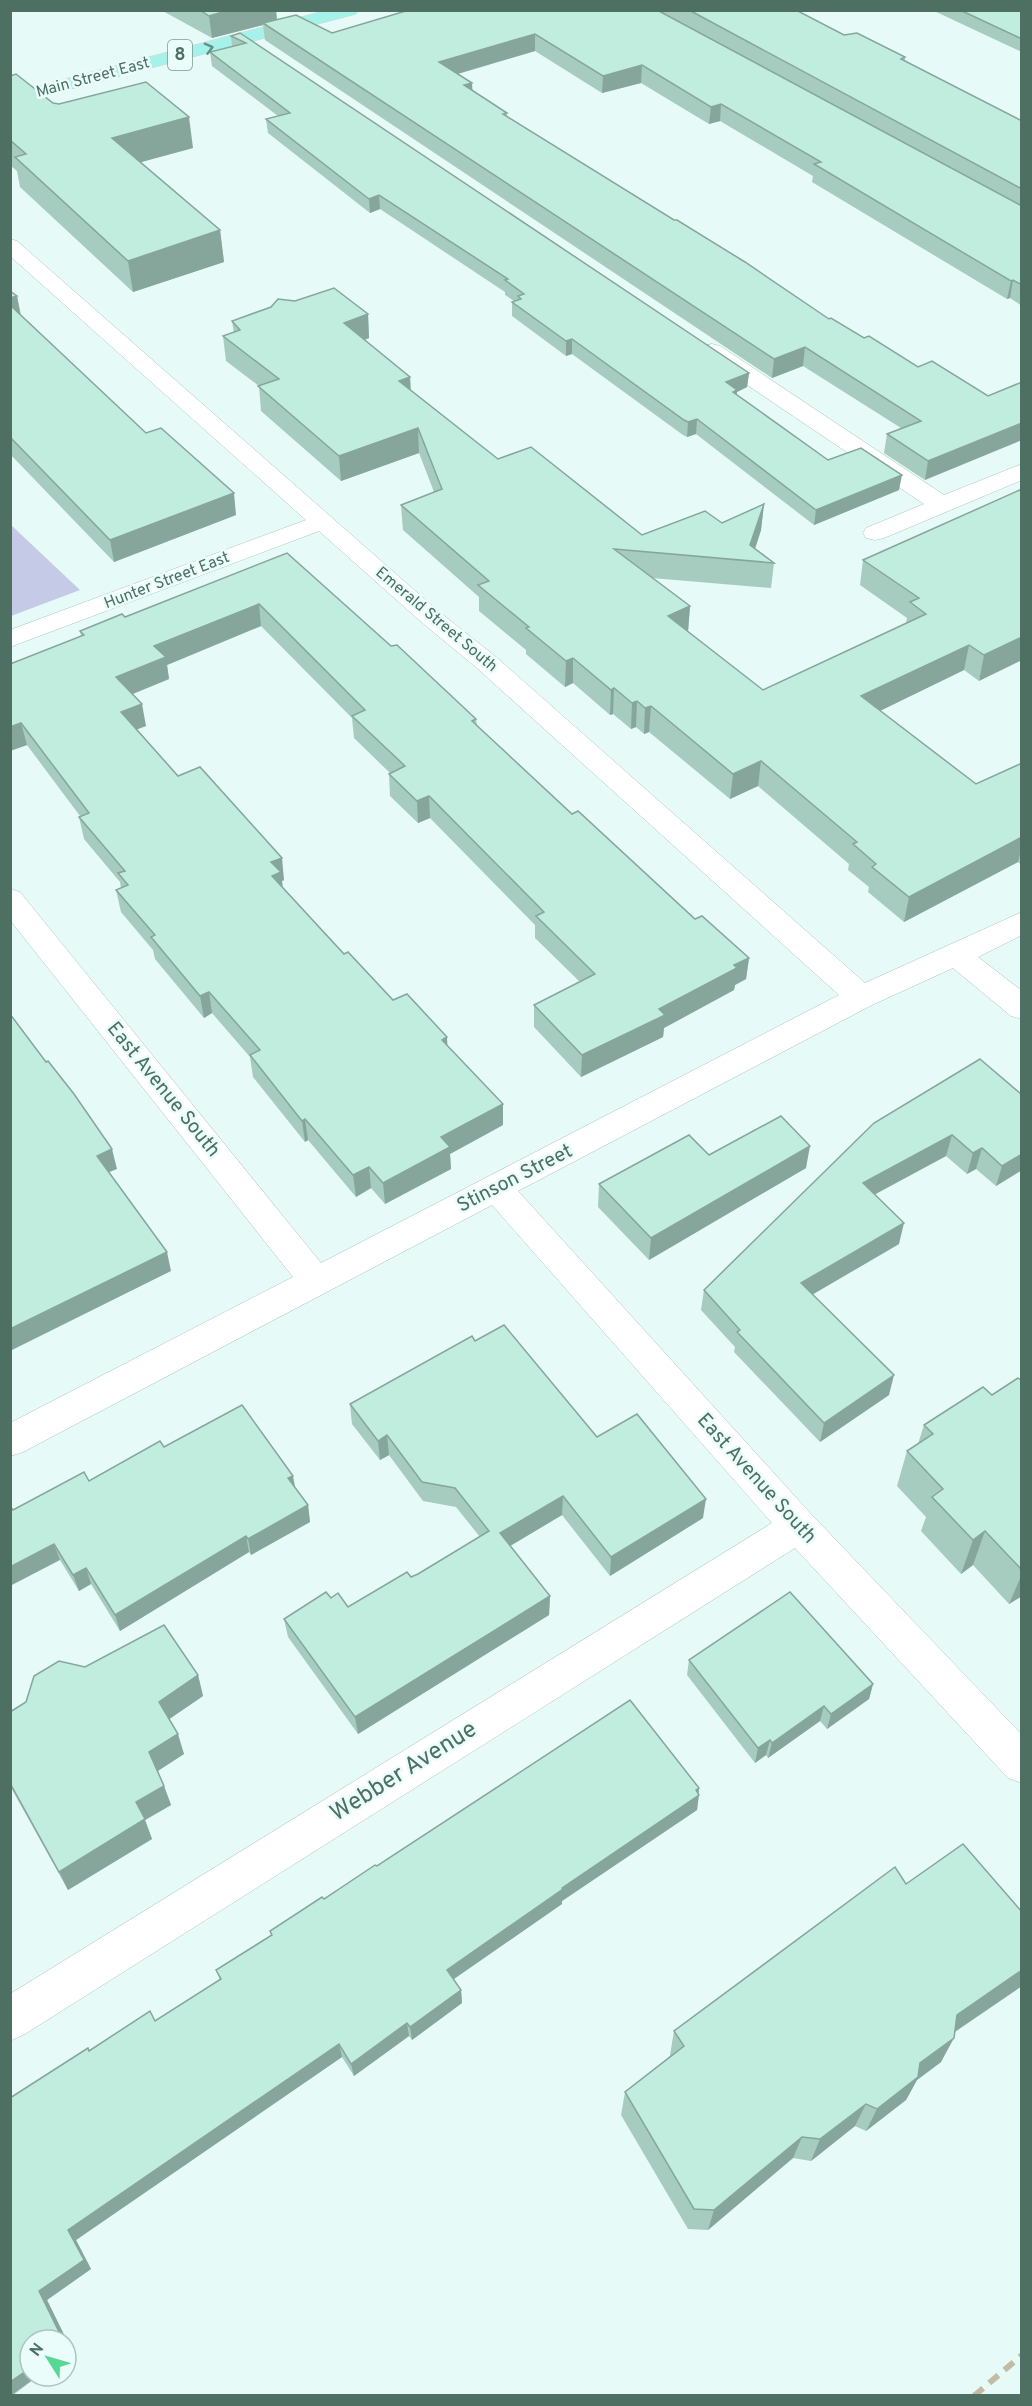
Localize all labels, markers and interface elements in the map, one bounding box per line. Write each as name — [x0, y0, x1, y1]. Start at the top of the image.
road number: 8 — [168, 40, 192, 70]
one-way arrow — [204, 42, 214, 55]
street label: Main Street East — [34, 53, 152, 103]
street label: Hunter Street East — [101, 548, 233, 614]
street label: Emerald Street South — [371, 563, 501, 677]
street label: East Avenue South — [100, 1017, 226, 1163]
street label: Stinson Street — [453, 1139, 577, 1219]
street label: East Avenue South — [690, 1408, 822, 1550]
street label: Webber Avenue — [325, 1715, 483, 1829]
north arrow — [18, 2328, 78, 2388]
text: N — [26, 2340, 49, 2361]

